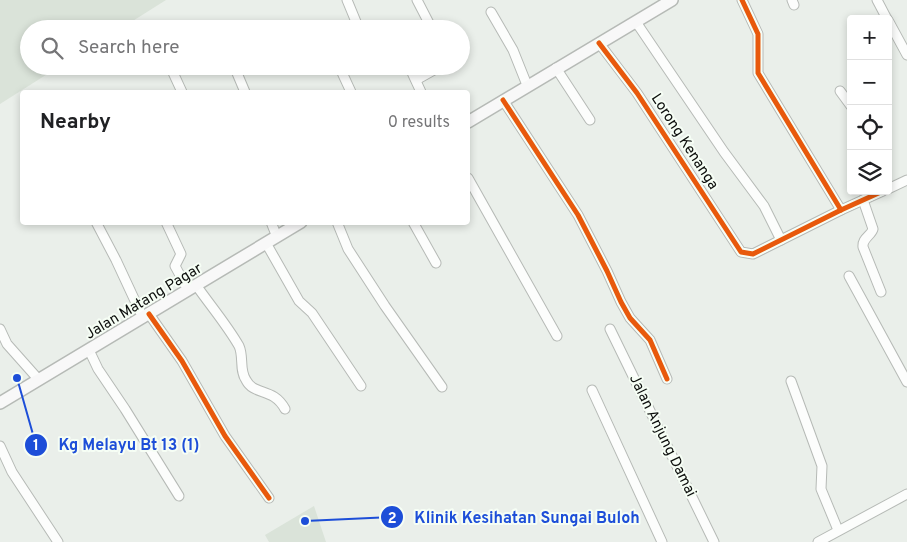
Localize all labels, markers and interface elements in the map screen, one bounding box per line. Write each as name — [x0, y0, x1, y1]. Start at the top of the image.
map controls — [847, 15, 892, 195]
button: + — [847, 15, 892, 60]
search box — [20, 20, 470, 75]
icon: search — [38, 34, 66, 62]
text: Search here — [78, 36, 180, 60]
button: − — [847, 60, 892, 105]
street label: Lorong Kenanga — [646, 90, 722, 194]
button: locate — [847, 105, 892, 150]
text: Nearby — [40, 109, 111, 136]
text: 0 results — [388, 113, 450, 133]
button: layers — [847, 150, 892, 195]
street label: Jalan Matang Pagar — [82, 259, 206, 344]
street label: Jalan Anjung Damai — [624, 372, 700, 500]
callout: Kg Melayu Bt 13 (1) — [24, 429, 210, 460]
text: Kg Melayu Bt 13 (1) — [58, 436, 200, 456]
text: 1 — [33, 437, 39, 456]
callout: Klinik Kesihatan Sungai Buloh — [379, 502, 649, 533]
text: Klinik Kesihatan Sungai Buloh — [414, 509, 640, 529]
text: 2 — [387, 510, 397, 529]

